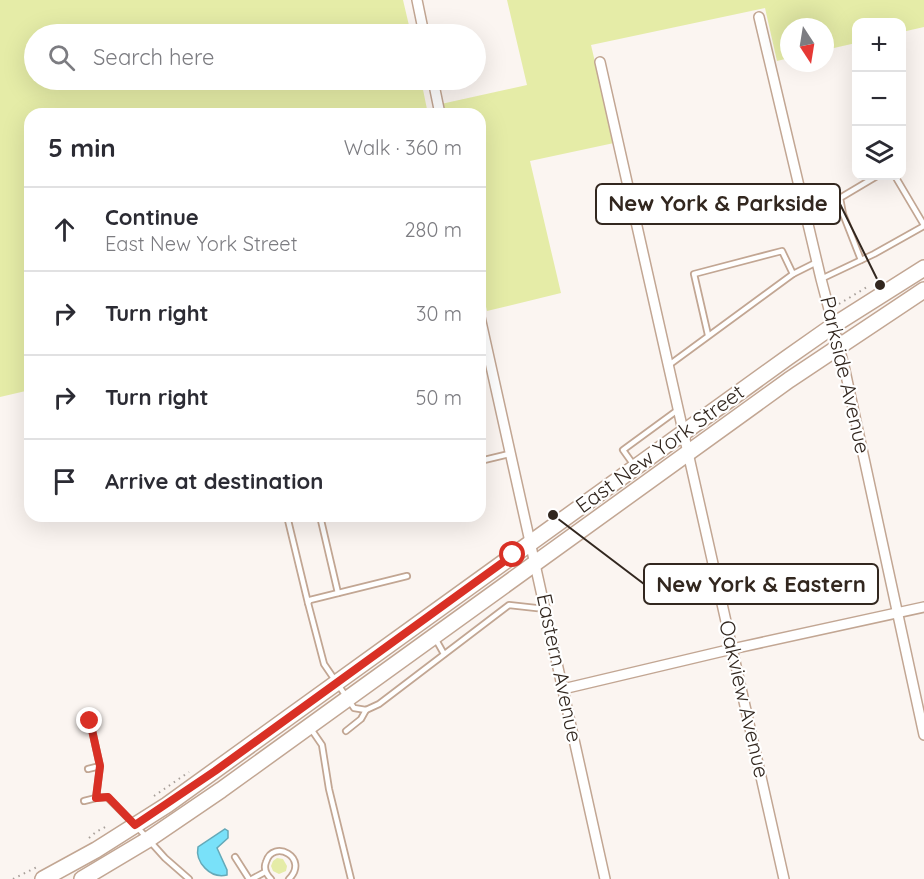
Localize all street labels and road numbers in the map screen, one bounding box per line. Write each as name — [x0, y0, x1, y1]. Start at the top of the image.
street label: Parkside Avenue — [815, 293, 877, 456]
street label: East New York Street — [570, 378, 749, 518]
street label: Eastern Avenue — [532, 591, 588, 744]
street label: Oakview Avenue — [714, 617, 776, 780]

